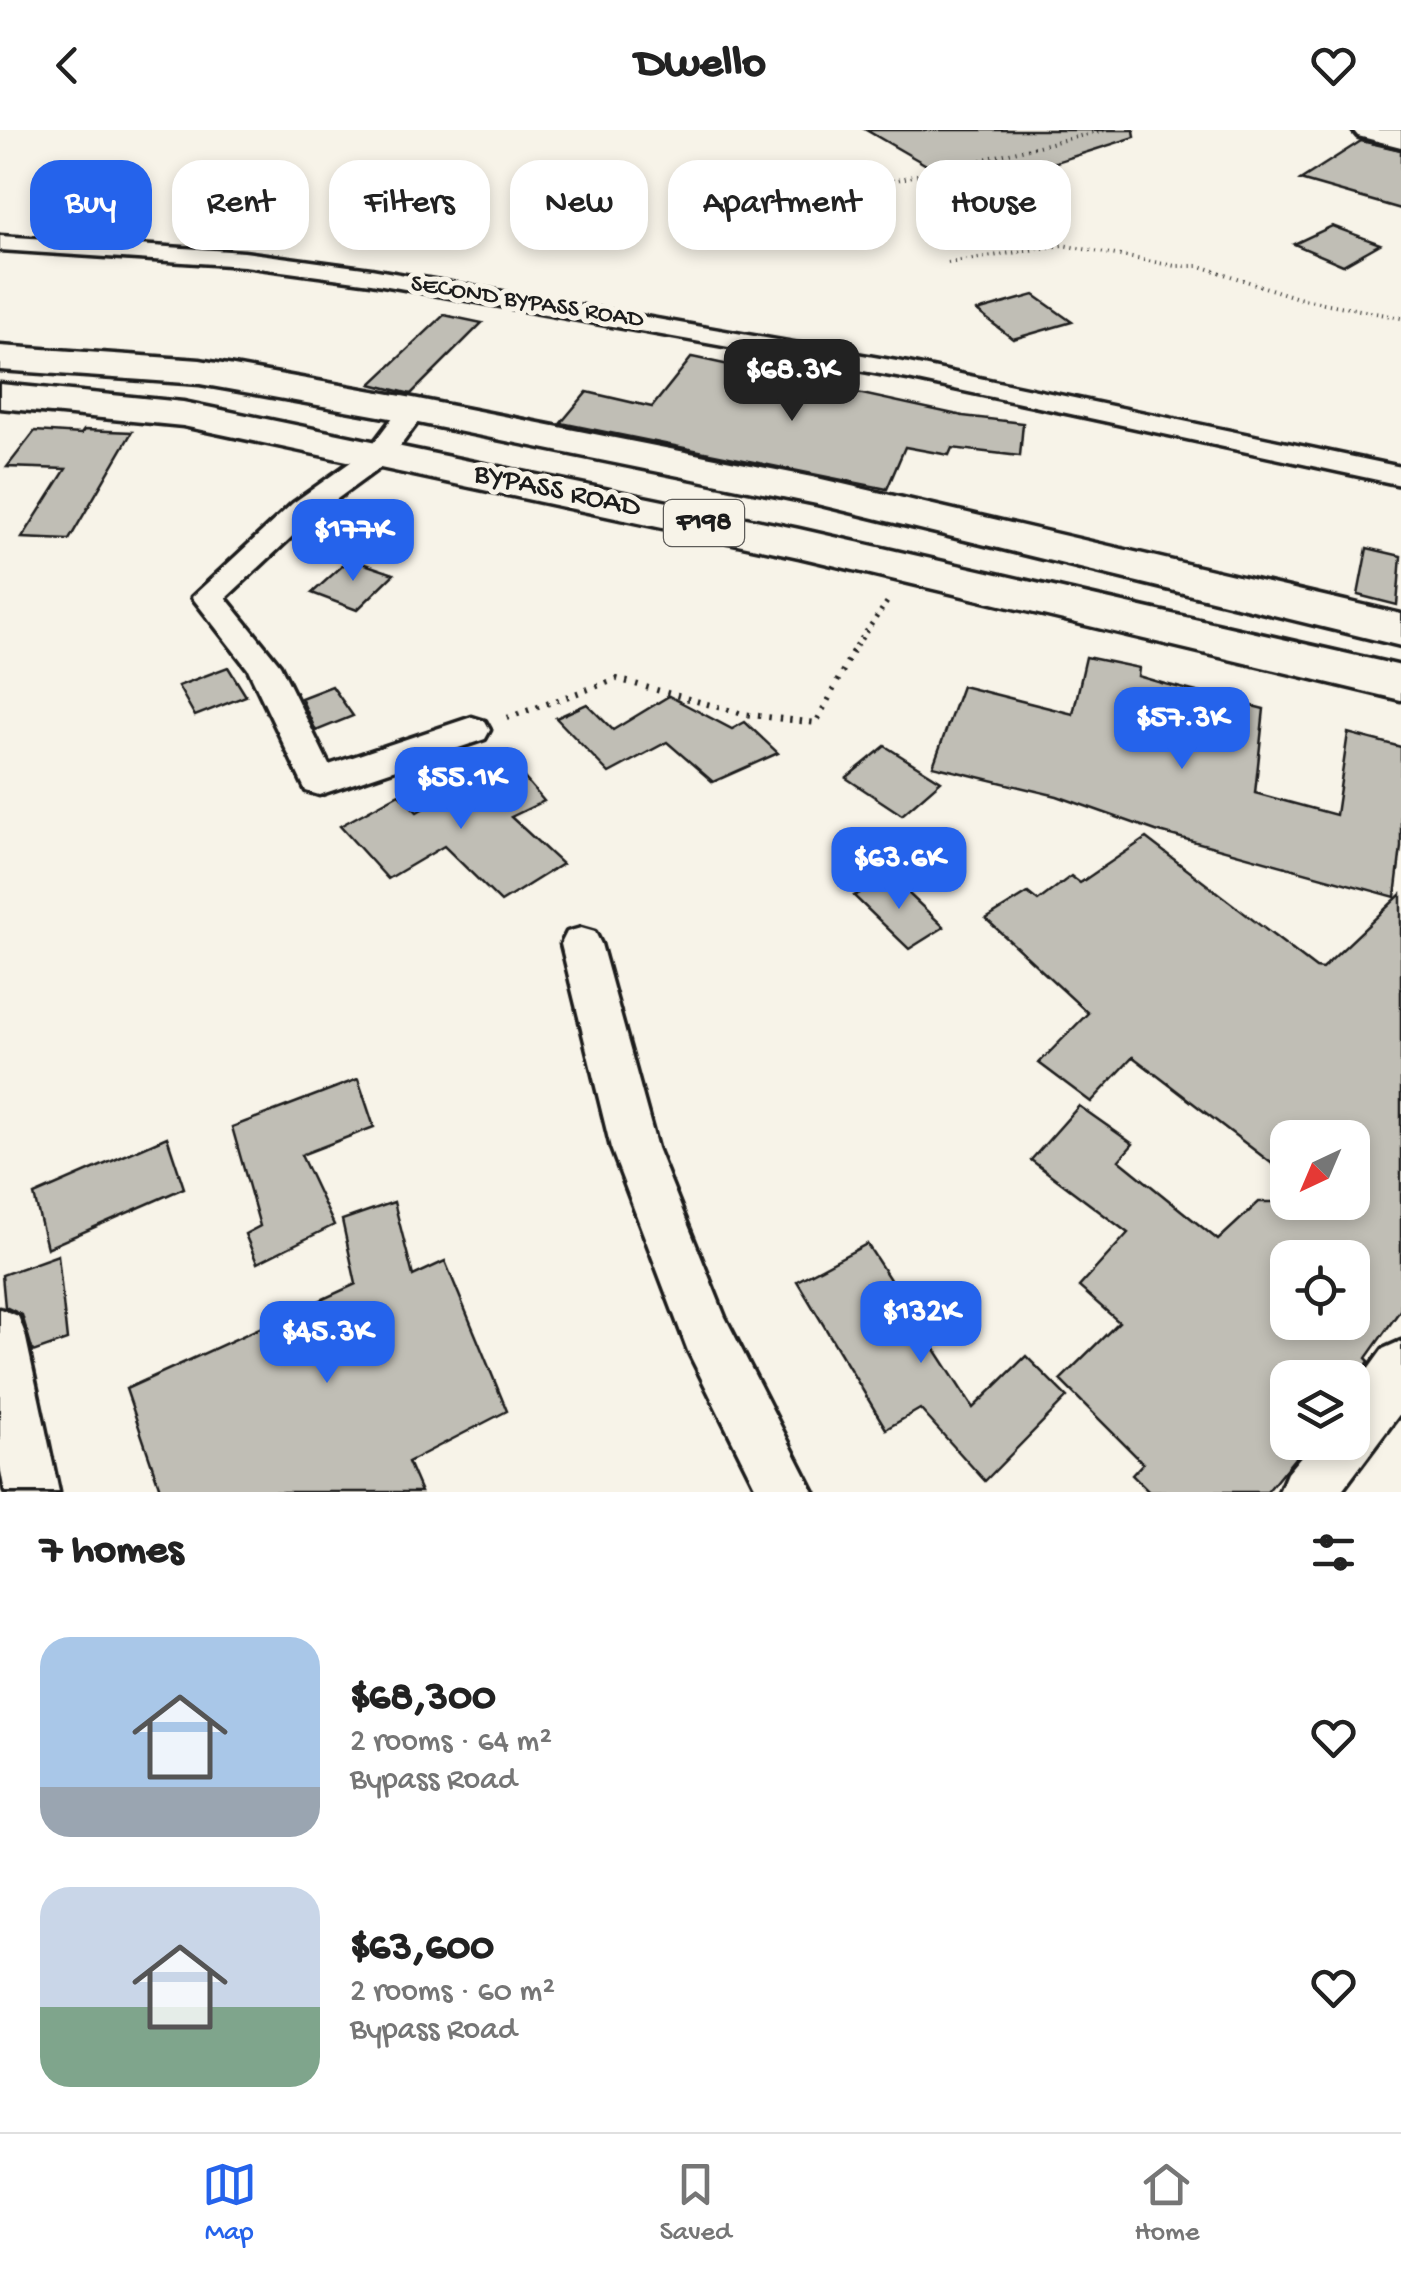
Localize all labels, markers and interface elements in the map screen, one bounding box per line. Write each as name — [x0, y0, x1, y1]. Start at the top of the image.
icon: back — [40, 38, 95, 93]
icon: heart — [1306, 38, 1361, 93]
text: Dwello — [635, 39, 766, 92]
chip: Buy — [30, 160, 152, 250]
chip: Rent — [172, 160, 309, 250]
chip: Filters — [329, 160, 490, 250]
chip: New — [510, 160, 648, 250]
chip: Apartment — [668, 160, 896, 250]
chip: House — [916, 160, 1071, 250]
street label: SECOND BYPASS ROAD — [408, 270, 646, 336]
pin: $68.3K — [711, 339, 873, 424]
text: $68.3K — [746, 352, 838, 390]
street label: BYPASS ROAD — [470, 457, 644, 527]
pin: $177K — [283, 499, 423, 584]
road number: F198 — [664, 500, 744, 546]
text: $177K — [314, 512, 392, 550]
pin: $57.3K — [1101, 687, 1263, 772]
text: $57.3K — [1136, 700, 1228, 738]
pin: $55.1K — [380, 747, 542, 832]
text: $55.1K — [417, 760, 505, 798]
pin: $63.6K — [818, 827, 980, 912]
text: $63.6K — [853, 840, 945, 878]
north arrow — [1270, 1120, 1370, 1220]
map controls — [1270, 1120, 1370, 1460]
button: locate — [1270, 1240, 1370, 1340]
pin: $132K — [851, 1281, 991, 1366]
text: $132K — [882, 1294, 960, 1332]
pin: $45.3K — [246, 1301, 408, 1386]
text: $45.3K — [282, 1314, 372, 1352]
button: layers — [1270, 1360, 1370, 1460]
icon: filters — [1306, 1525, 1361, 1580]
text: 7 homes — [40, 1528, 183, 1577]
text: $68,300 — [350, 1675, 496, 1724]
icon: home — [120, 1677, 240, 1797]
icon: heart — [1306, 1710, 1361, 1765]
text: 2 rooms · 64 m² — [350, 1724, 552, 1762]
text: Bypass Road — [350, 1762, 517, 1800]
text: $63,600 — [350, 1925, 494, 1974]
icon: home — [120, 1927, 240, 2047]
icon: heart — [1306, 1960, 1361, 2015]
text: 2 rooms · 60 m² — [350, 1974, 555, 2012]
text: Bypass Road — [350, 2012, 517, 2050]
tab: Map — [202, 2157, 257, 2250]
tab: Saved — [660, 2157, 731, 2250]
tab: Home — [1135, 2157, 1199, 2250]

